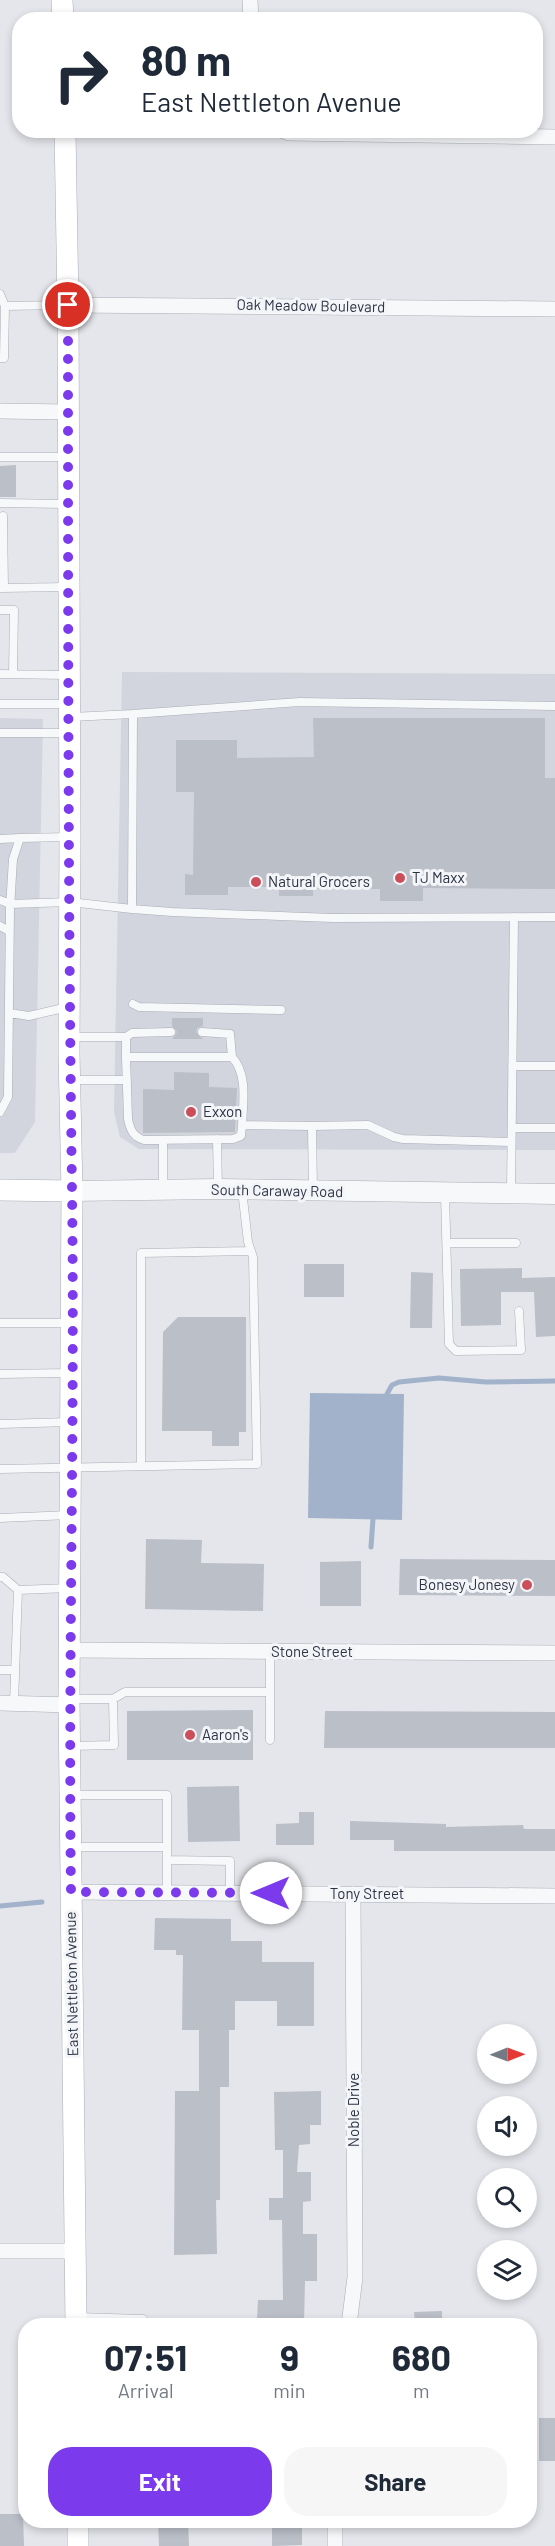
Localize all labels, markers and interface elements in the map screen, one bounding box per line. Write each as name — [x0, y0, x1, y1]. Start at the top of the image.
text: 80 m — [141, 34, 231, 84]
icon: right — [42, 36, 120, 114]
text: East Nettleton Avenue — [141, 85, 402, 117]
pin — [42, 279, 93, 330]
icon: arrive — [51, 288, 84, 321]
street label: Oak Meadow Boulevard — [237, 295, 385, 315]
place label: TJ Maxx — [412, 868, 465, 886]
marker: TJ Maxx — [393, 871, 407, 885]
place label: Natural Grocers — [268, 872, 370, 890]
marker: Natural Grocers — [249, 875, 263, 889]
place label: Exxon — [203, 1102, 242, 1120]
marker: Exxon — [184, 1105, 198, 1119]
street label: South Caraway Road — [211, 1180, 343, 1200]
place label: Bonesy Jonesy — [419, 1575, 515, 1593]
marker: Bonesy Jonesy — [520, 1578, 534, 1592]
street label: Stone Street — [271, 1642, 353, 1660]
place label: Aaron's — [202, 1725, 249, 1743]
marker: Aaron's — [183, 1728, 197, 1742]
position arrow — [239, 1861, 303, 1925]
street label: Tony Street — [330, 1884, 404, 1902]
street label: East Nettleton Avenue — [61, 1911, 81, 2057]
north arrow — [477, 2024, 537, 2084]
map controls — [477, 2024, 537, 2300]
street label: Noble Drive — [344, 2073, 362, 2147]
button: sound — [477, 2096, 537, 2156]
button: search — [477, 2168, 537, 2228]
button: layers — [477, 2240, 537, 2300]
text: 07:51 — [104, 2335, 187, 2378]
text: 9 — [280, 2335, 299, 2378]
text: 680 — [392, 2335, 451, 2378]
text: Arrival — [118, 2378, 174, 2402]
text: min — [273, 2378, 306, 2402]
text: m — [413, 2378, 430, 2402]
button: Exit — [48, 2447, 272, 2516]
button: Share — [284, 2447, 507, 2516]

